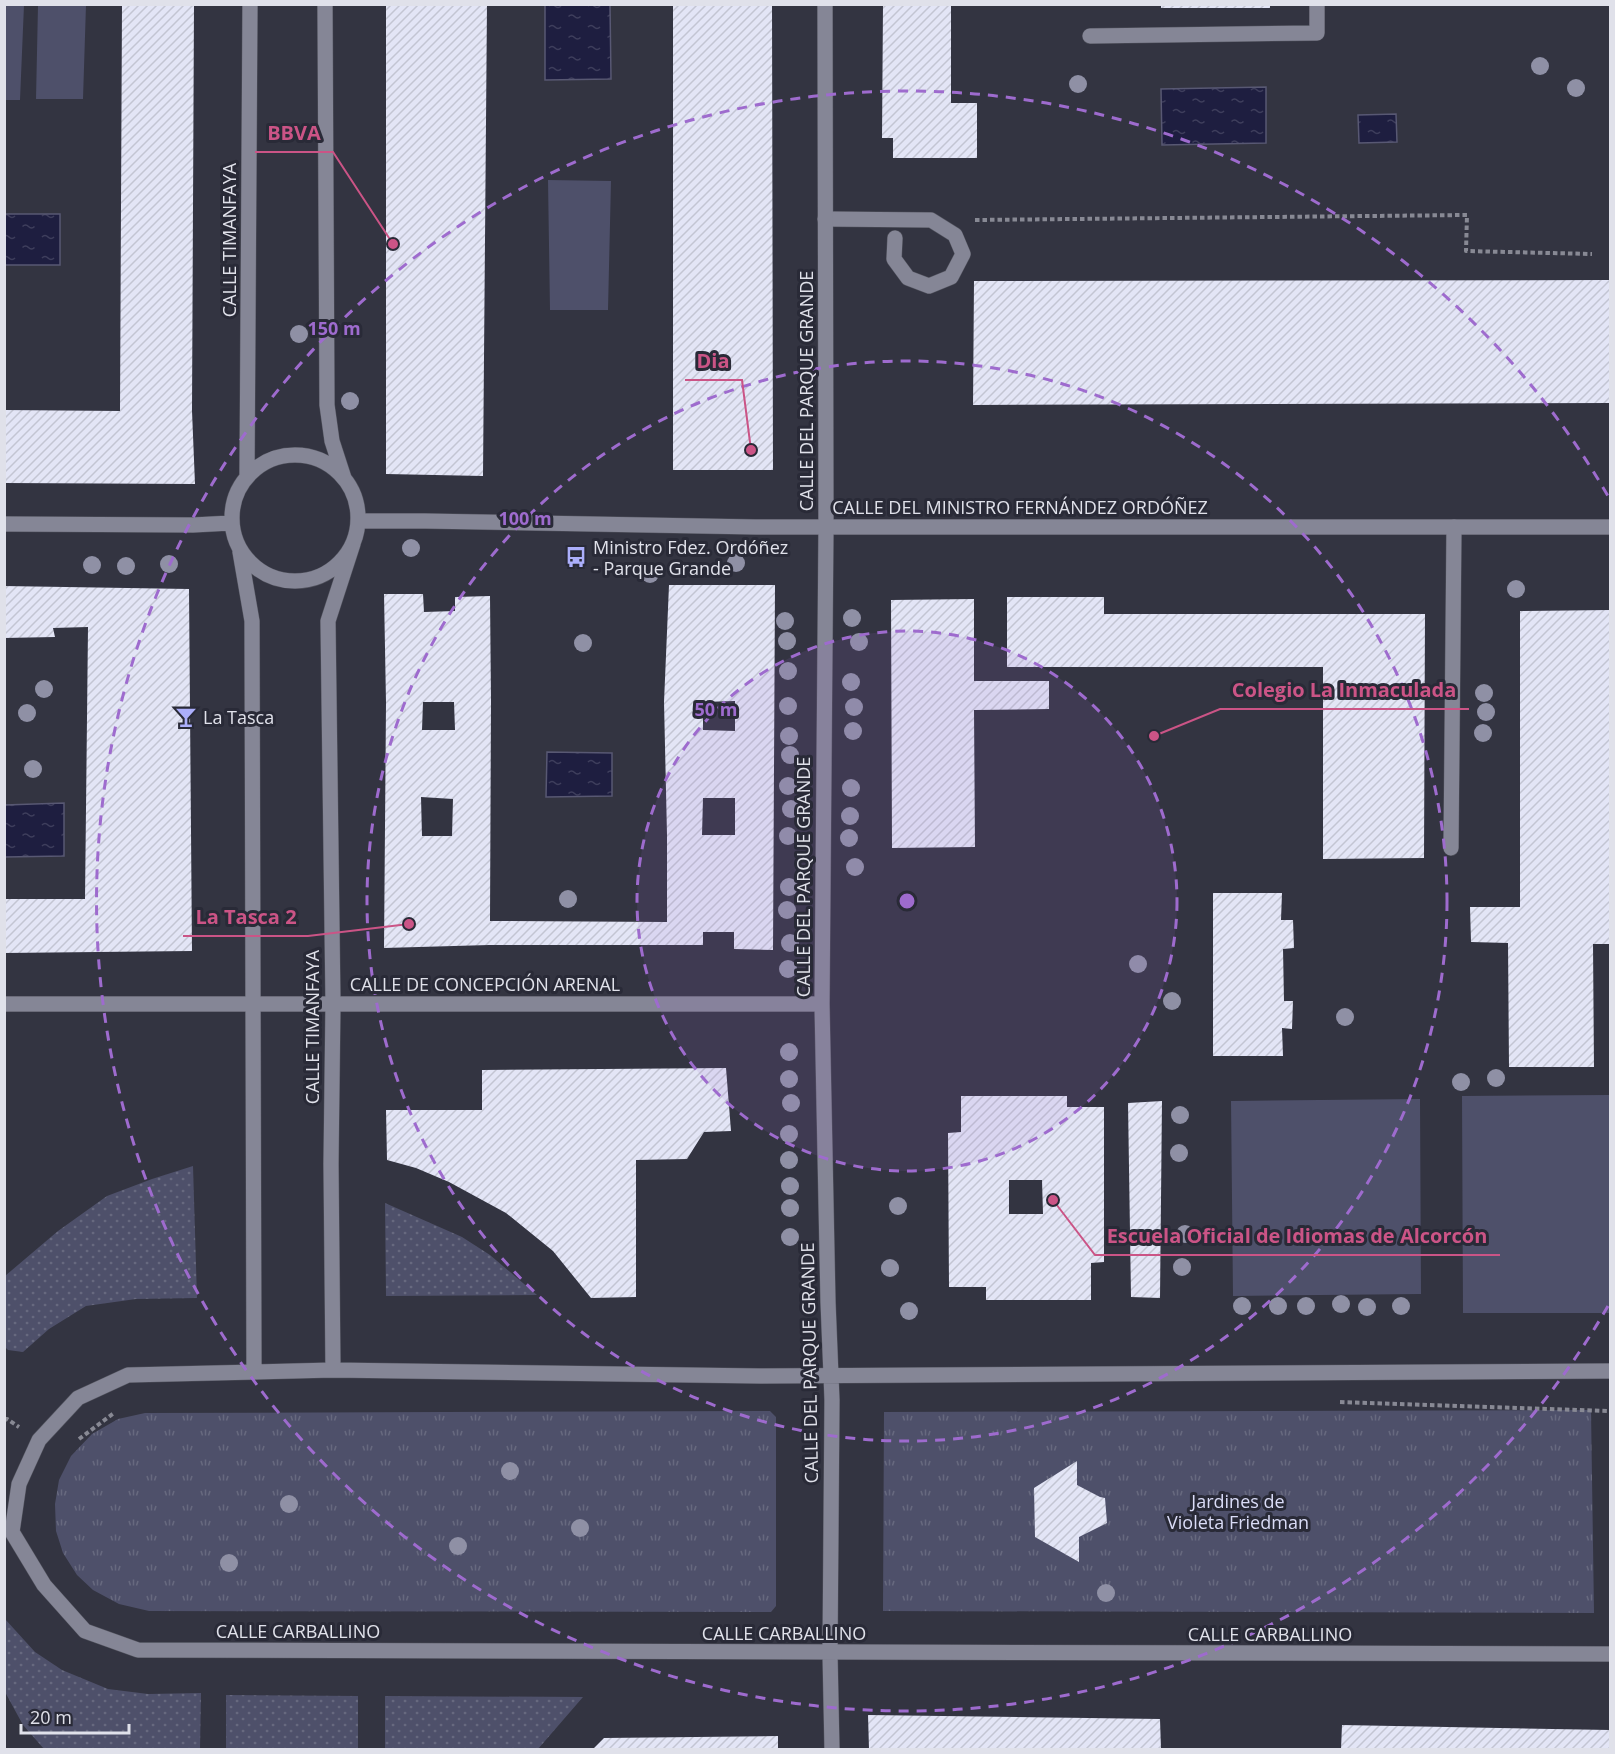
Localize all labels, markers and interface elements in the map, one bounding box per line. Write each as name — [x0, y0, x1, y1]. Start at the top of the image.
callout: BBVA — [255, 114, 333, 152]
text: BBVA — [267, 119, 321, 146]
street label: CALLE TIMANFAYA — [217, 162, 241, 317]
street label: CALLE DEL PARQUE GRANDE — [794, 271, 818, 511]
text: 150 m — [307, 316, 361, 340]
callout: Dia — [685, 342, 742, 380]
text: Dia — [697, 347, 730, 374]
street label: CALLE DEL MINISTRO FERNÁNDEZ ORDÓÑEZ — [832, 495, 1208, 519]
text: 100 m — [498, 506, 552, 530]
place label: Ministro Fdez. Ordóñez - Parque Grande — [593, 535, 788, 580]
bus stop icon: Ministro Fdez. Ordóñez - Parque Grande — [564, 545, 588, 569]
callout: Colegio La Inmaculada — [1220, 671, 1469, 709]
text: Colegio La Inmaculada — [1232, 676, 1456, 703]
text: 50 m — [695, 697, 737, 721]
bar icon: La Tasca — [174, 705, 198, 729]
place label: La Tasca — [203, 705, 274, 729]
street label: CALLE DEL PARQUE GRANDE — [791, 757, 815, 997]
centre of rings — [897, 891, 917, 911]
callout: La Tasca 2 — [183, 898, 308, 936]
text: La Tasca 2 — [195, 903, 297, 930]
street label: CALLE TIMANFAYA — [300, 949, 324, 1104]
street label: CALLE DE CONCEPCIÓN ARENAL — [350, 972, 620, 996]
callout: Escuela Oficial de Idiomas de Alcorcón — [1095, 1217, 1500, 1255]
text: Escuela Oficial de Idiomas de Alcorcón — [1107, 1222, 1487, 1249]
street label: CALLE DEL PARQUE GRANDE — [795, 1242, 823, 1484]
park label: Jardines de Violeta Friedman — [1167, 1489, 1309, 1534]
street label: CALLE CARBALLINO — [216, 1619, 380, 1643]
street label: CALLE CARBALLINO — [702, 1621, 866, 1645]
street label: CALLE CARBALLINO — [1188, 1622, 1352, 1646]
scale bar — [21, 1697, 129, 1735]
text: 20 m — [30, 1705, 72, 1729]

